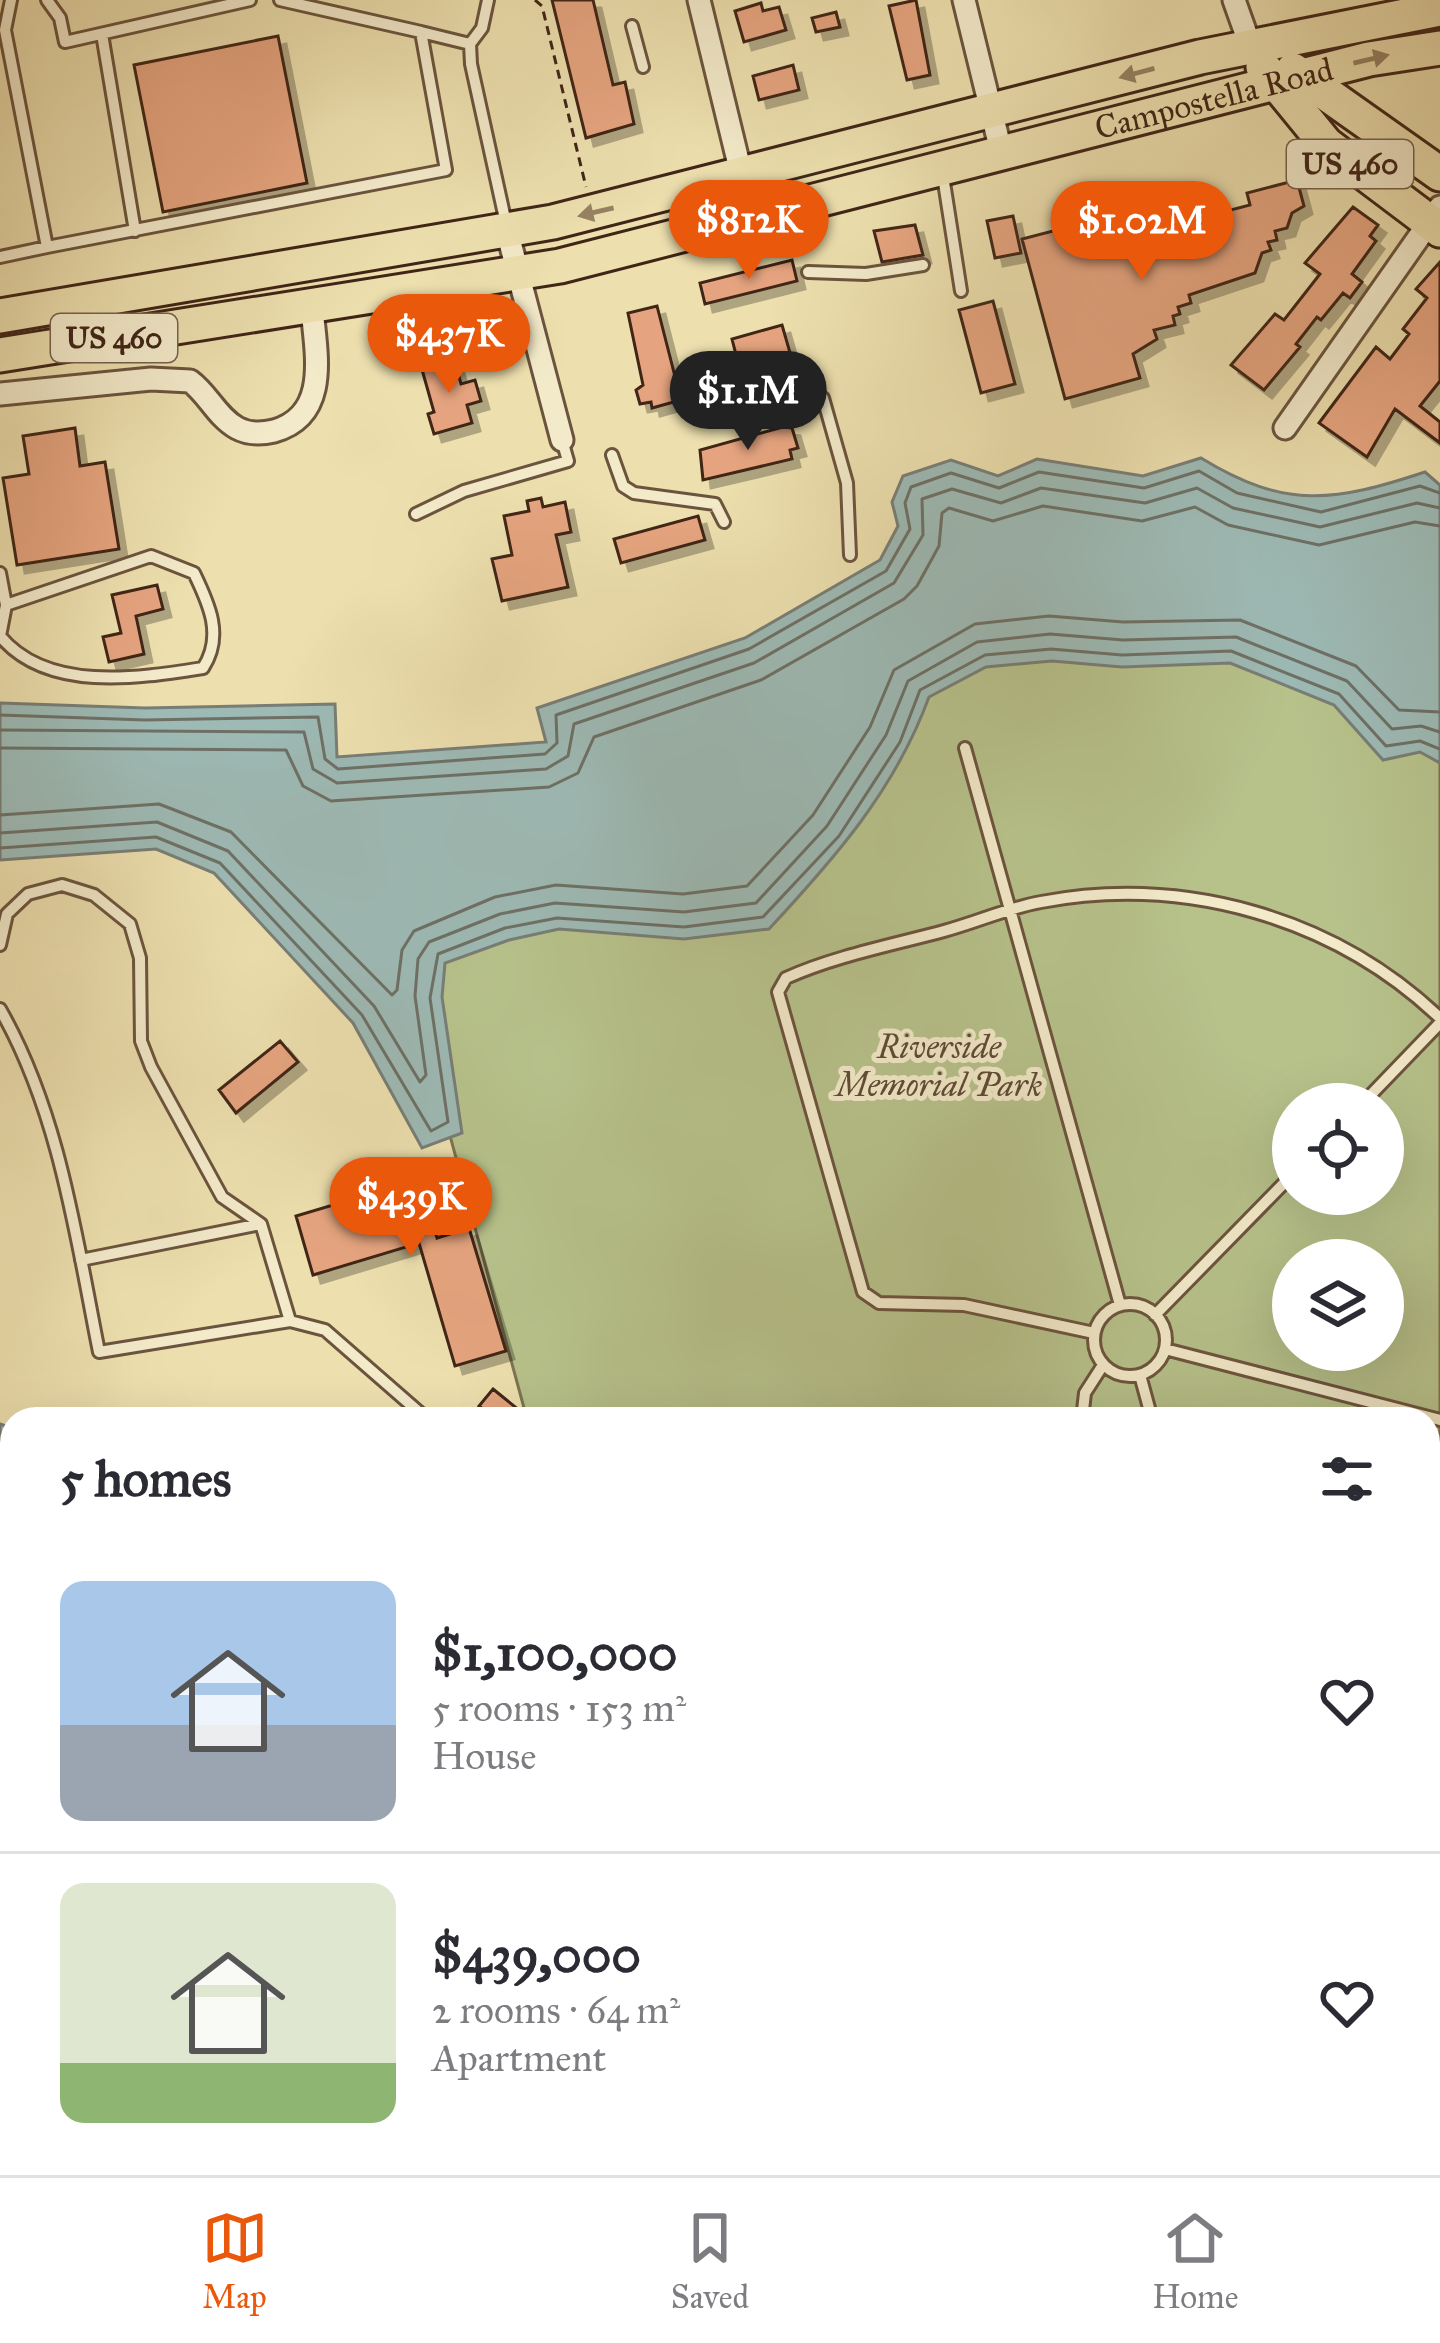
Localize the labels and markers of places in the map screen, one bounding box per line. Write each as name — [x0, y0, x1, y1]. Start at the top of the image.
pin: $812K — [665, 180, 833, 282]
pin: $1.02M — [1044, 181, 1240, 283]
pin: $437K — [365, 294, 533, 396]
pin: $1.1M — [664, 351, 832, 453]
pin: $439K — [327, 1157, 495, 1259]

